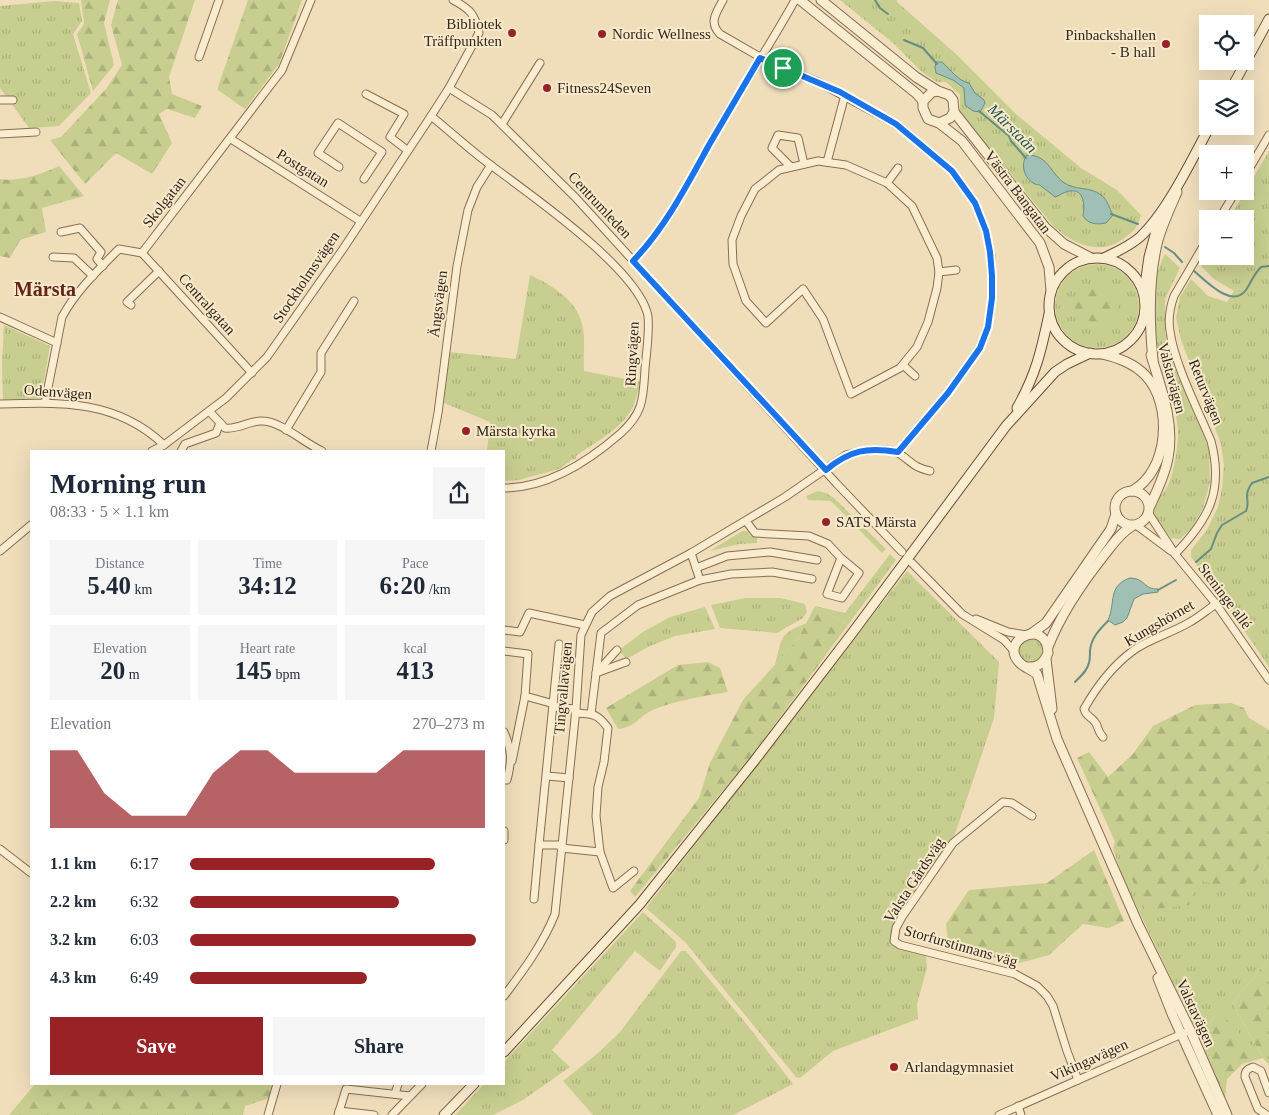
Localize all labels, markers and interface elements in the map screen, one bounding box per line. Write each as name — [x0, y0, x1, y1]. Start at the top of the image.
map controls — [1199, 15, 1254, 265]
button: locate — [1199, 15, 1254, 70]
place label: Bibliotek Träffpunkten — [424, 16, 502, 49]
place label: Nordic Wellness — [612, 26, 711, 42]
marker: Bibliotek Träffpunkten — [506, 27, 518, 39]
place label: Pinbackshallen - B hall — [1065, 27, 1156, 60]
marker: Nordic Wellness — [596, 28, 608, 40]
marker: Pinbackshallen - B hall — [1160, 38, 1172, 50]
pin — [762, 47, 804, 89]
icon: arrive — [769, 54, 797, 82]
place label: Fitness24Seven — [557, 80, 652, 96]
button: layers — [1199, 80, 1254, 135]
marker: Fitness24Seven — [541, 82, 553, 94]
water label: Märstaån — [984, 100, 1041, 156]
button: + — [1199, 145, 1254, 200]
street label: Postgatan — [274, 146, 332, 191]
street label: Västra Bangatan — [982, 147, 1055, 237]
street label: Centrumleden — [565, 168, 635, 242]
street label: Skolgatan — [139, 173, 189, 231]
button: − — [1199, 210, 1254, 265]
street label: Stockholmsvägen — [270, 228, 343, 326]
street label: Ängsvägen — [426, 269, 450, 338]
street label: Centralgatan — [175, 270, 239, 338]
district label: Märsta — [14, 278, 76, 300]
street label: Ringvägen — [622, 321, 642, 387]
street label: Valstavägen — [1155, 341, 1189, 416]
street label: Returvägen — [1186, 357, 1227, 428]
street label: Odenvägen — [23, 382, 93, 402]
place label: Märsta kyrka — [476, 423, 556, 439]
marker: Märsta kyrka — [460, 425, 472, 437]
button: share — [433, 467, 485, 519]
text: Morning run — [50, 468, 206, 499]
text: 08:33 · 5 × 1.1 km — [50, 503, 169, 520]
place label: SATS Märsta — [836, 514, 917, 530]
marker: SATS Märsta — [820, 516, 832, 528]
text: Distance — [95, 556, 144, 571]
text: Time — [253, 556, 282, 571]
text: Pace — [402, 556, 428, 571]
street label: Steninge allé — [1195, 560, 1255, 632]
text: 5.40 — [87, 572, 131, 599]
text: 34:12 — [238, 572, 297, 599]
text: 6:20 — [380, 572, 425, 599]
text: km — [131, 582, 152, 597]
text: /km — [425, 582, 451, 597]
street label: Kungshörnet — [1121, 596, 1197, 649]
text: Elevation — [93, 641, 147, 656]
text: Heart rate — [240, 641, 295, 656]
text: kcal — [404, 641, 427, 656]
street label: Tingvallavägen — [551, 641, 575, 735]
text: 20 — [100, 657, 125, 684]
text: 145 — [235, 657, 272, 684]
text: 413 — [396, 657, 434, 684]
text: m — [125, 667, 140, 682]
text: bpm — [272, 667, 300, 682]
text: Elevation — [50, 715, 111, 732]
text: 270–273 m — [413, 715, 485, 732]
street label: Valsta Gårdsväg — [881, 834, 948, 925]
text: 1.1 km — [50, 855, 96, 872]
text: 6:17 — [130, 855, 158, 872]
text: 2.2 km — [50, 893, 96, 910]
text: 6:32 — [130, 893, 158, 910]
street label: Storfurstinnans väg — [903, 922, 1020, 970]
text: 3.2 km — [50, 931, 96, 948]
text: 6:03 — [130, 931, 158, 948]
text: 4.3 km — [50, 969, 96, 986]
text: 6:49 — [130, 969, 158, 986]
street label: Valstavägen — [1173, 977, 1219, 1050]
button: Save — [50, 1017, 263, 1075]
button: Share — [273, 1017, 485, 1075]
street label: Vikingavägen — [1048, 1036, 1131, 1084]
place label: Arlandagymnasiet — [904, 1059, 1015, 1075]
marker: Arlandagymnasiet — [888, 1061, 900, 1073]

